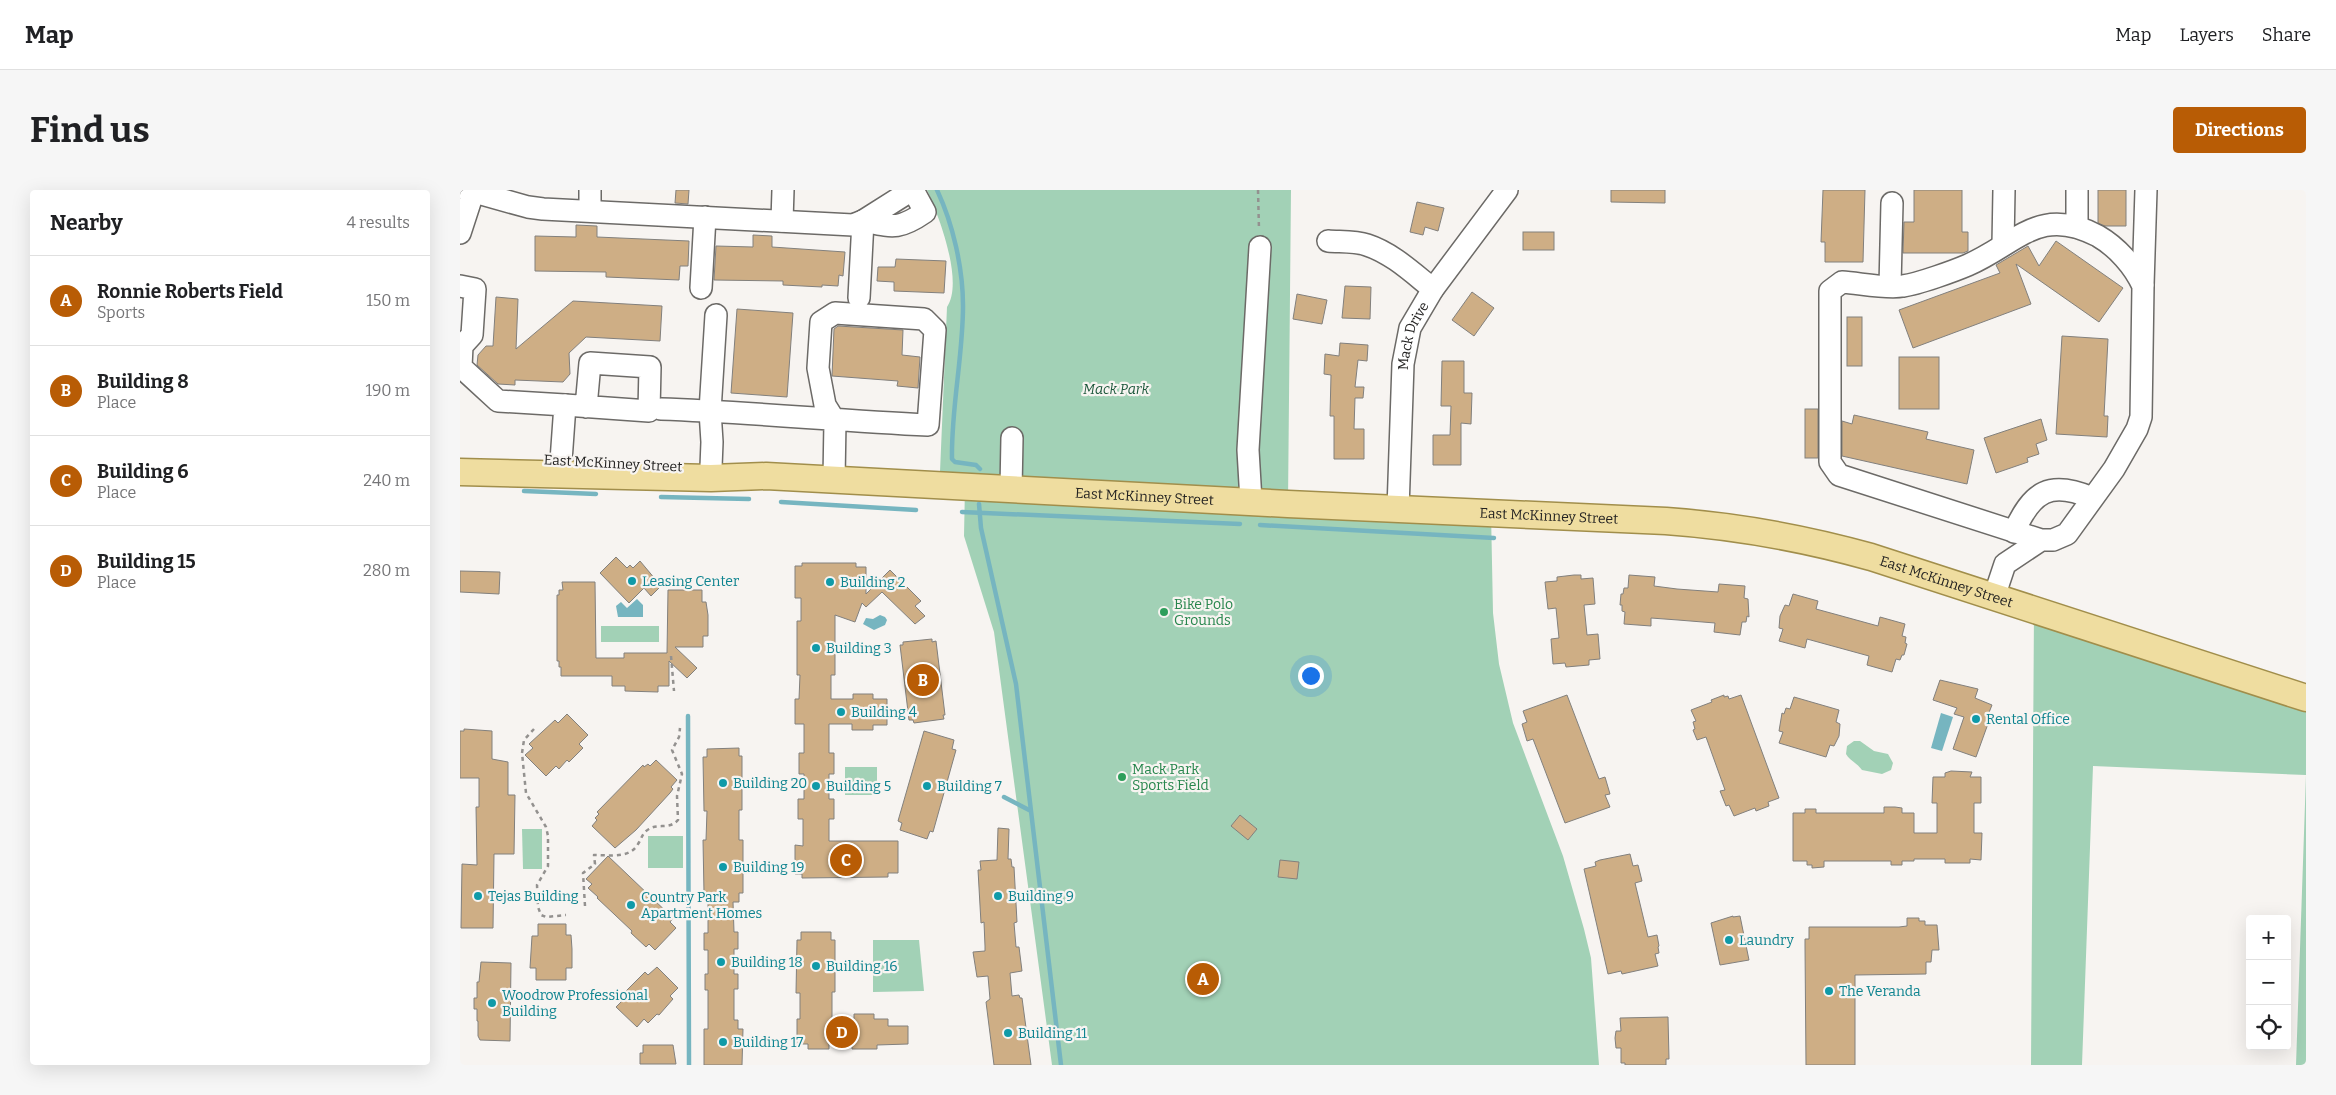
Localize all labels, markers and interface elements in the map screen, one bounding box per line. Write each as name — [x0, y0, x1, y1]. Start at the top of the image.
text: Map — [25, 21, 74, 49]
text: Map — [2115, 24, 2151, 46]
text: Layers — [2179, 24, 2234, 46]
text: Share — [2262, 24, 2311, 46]
button: Directions — [2173, 107, 2306, 153]
text: Find us — [30, 109, 150, 151]
text: Nearby — [50, 210, 123, 236]
text: 4 results — [347, 213, 410, 232]
text: Ronnie Roberts Field — [97, 280, 283, 303]
text: A — [60, 291, 72, 310]
text: 150 m — [366, 291, 410, 310]
street label: Mack Drive — [1395, 299, 1433, 370]
text: Sports — [97, 303, 145, 322]
text: Building 8 — [97, 370, 189, 393]
text: B — [61, 381, 71, 400]
text: 190 m — [365, 381, 410, 400]
park label: Mack Park — [1083, 381, 1149, 398]
text: Place — [97, 393, 136, 412]
street label: East McKinney Street — [543, 451, 683, 476]
text: Building 6 — [97, 460, 188, 483]
text: C — [61, 471, 71, 490]
text: 240 m — [363, 471, 410, 490]
text: Place — [97, 483, 136, 502]
street label: East McKinney Street — [1074, 485, 1214, 509]
street label: East McKinney Street — [1479, 505, 1619, 528]
text: Building 15 — [97, 550, 196, 573]
street label: East McKinney Street — [1878, 552, 2015, 611]
text: D — [60, 561, 72, 580]
text: 280 m — [363, 561, 410, 580]
text: Place — [97, 573, 136, 592]
place label: Leasing Center — [642, 573, 739, 590]
place label: Building 2 — [840, 574, 905, 591]
marker: Leasing Center — [626, 575, 638, 587]
marker: Building 2 — [824, 576, 836, 588]
place label: Bike Polo Grounds — [1174, 596, 1233, 629]
marker: Bike Polo Grounds — [1158, 606, 1170, 618]
place label: Building 3 — [826, 640, 892, 657]
marker: Building 3 — [810, 642, 822, 654]
pin: B — [907, 661, 939, 699]
your location — [1298, 663, 1324, 689]
place label: Building 4 — [851, 704, 917, 721]
marker: Building 4 — [835, 706, 847, 718]
place label: Rental Office — [1986, 711, 2070, 728]
marker: Rental Office — [1970, 713, 1982, 725]
place label: Mack Park Sports Field — [1132, 761, 1209, 794]
marker: Mack Park Sports Field — [1116, 771, 1128, 783]
place label: Building 20 — [733, 775, 807, 792]
marker: Building 20 — [717, 777, 729, 789]
place label: Building 5 — [826, 778, 891, 795]
place label: Building 7 — [937, 778, 1002, 795]
marker: Building 5 — [810, 780, 822, 792]
marker: Building 7 — [921, 780, 933, 792]
pin: C — [830, 841, 862, 879]
place label: Building 19 — [733, 859, 805, 876]
marker: Building 19 — [717, 861, 729, 873]
place label: Tejas Building — [488, 888, 579, 905]
place label: Building 9 — [1008, 888, 1074, 905]
place label: Country Park Apartment Homes — [641, 889, 762, 922]
marker: Tejas Building — [472, 890, 484, 902]
marker: Building 9 — [992, 890, 1004, 902]
marker: Country Park Apartment Homes — [625, 899, 637, 911]
map controls — [2246, 915, 2291, 1050]
button: + — [2246, 915, 2291, 960]
place label: Laundry — [1739, 932, 1794, 949]
marker: Laundry — [1723, 934, 1735, 946]
place label: Building 18 — [731, 954, 803, 971]
marker: Building 18 — [715, 956, 727, 968]
place label: Building 16 — [826, 958, 898, 975]
marker: Building 16 — [810, 960, 822, 972]
pin: A — [1187, 960, 1219, 998]
button: − — [2246, 960, 2291, 1005]
place label: The Veranda — [1839, 983, 1921, 1000]
marker: The Veranda — [1823, 985, 1835, 997]
place label: Woodrow Professional Building — [502, 987, 648, 1020]
marker: Woodrow Professional Building — [486, 997, 498, 1009]
button: locate — [2246, 1005, 2291, 1050]
pin: D — [826, 1013, 858, 1051]
place label: Building 11 — [1018, 1025, 1087, 1042]
marker: Building 11 — [1002, 1027, 1014, 1039]
place label: Building 17 — [733, 1034, 803, 1051]
marker: Building 17 — [717, 1036, 729, 1048]

